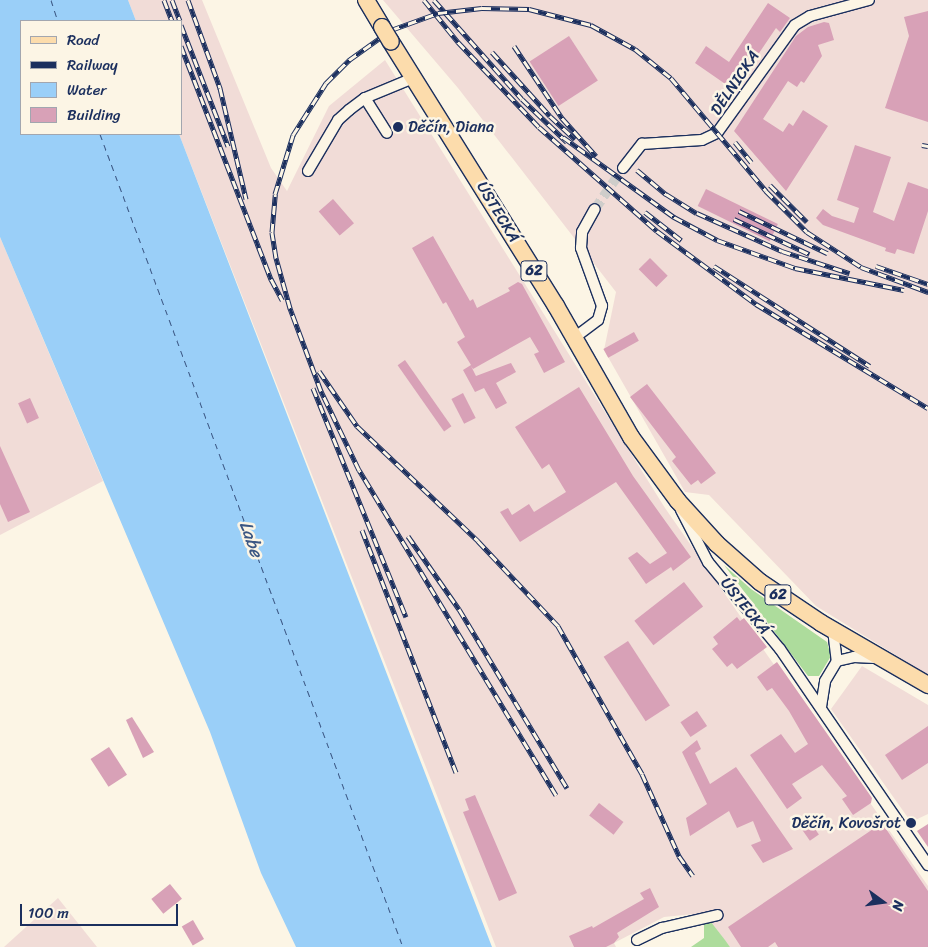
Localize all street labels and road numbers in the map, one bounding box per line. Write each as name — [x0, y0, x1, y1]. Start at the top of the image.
street label: DĚLNICKÁ — [706, 47, 764, 119]
street label: ÚSTECKÁ — [472, 178, 524, 246]
road number: 62 — [520, 258, 548, 284]
street label: ÚSTECKÁ — [716, 574, 774, 638]
road number: 62 — [764, 582, 792, 608]

